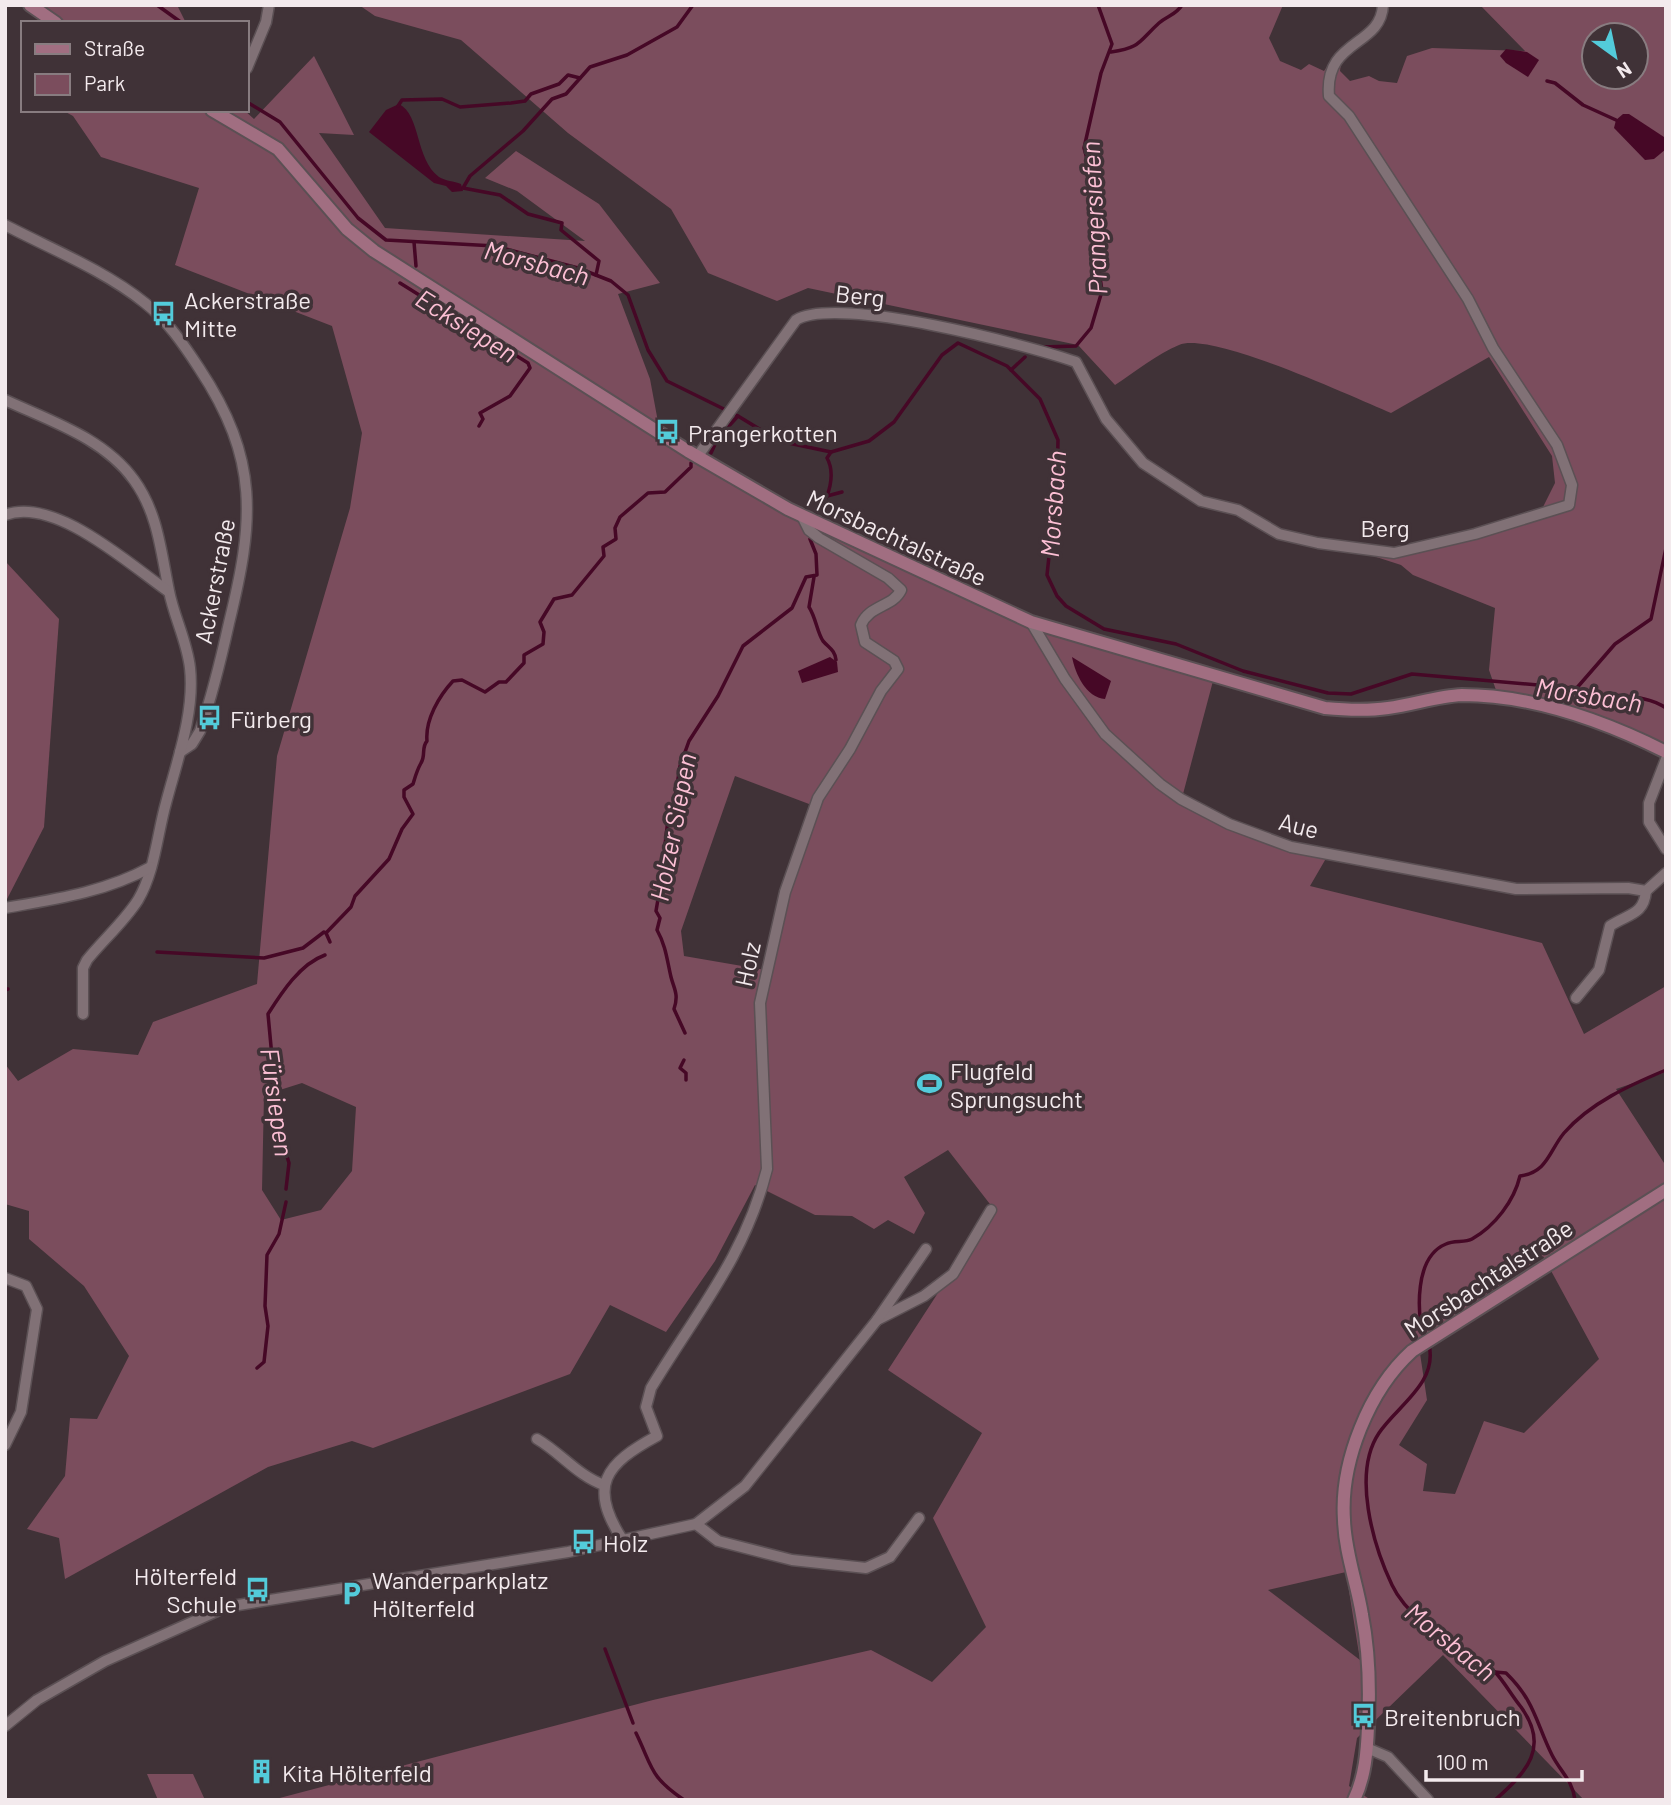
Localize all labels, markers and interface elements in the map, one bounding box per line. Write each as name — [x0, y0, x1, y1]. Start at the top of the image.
legend — [21, 21, 248, 112]
north arrow — [1580, 21, 1650, 91]
text: Straße — [84, 35, 145, 60]
text: N — [1613, 58, 1636, 84]
text: Park — [84, 70, 125, 95]
water label: Prangersiefen — [1073, 140, 1113, 296]
water label: Morsbach — [481, 233, 593, 291]
street label: Berg — [834, 278, 886, 312]
water label: Ecksiepen — [411, 282, 523, 368]
place label: Ackerstraße Mitte — [184, 285, 311, 342]
bus stop icon: Ackerstraße Mitte — [150, 299, 178, 327]
bus stop icon: Prangerkotten — [654, 418, 682, 446]
place label: Prangerkotten — [688, 418, 838, 447]
water label: Morsbach — [1033, 449, 1071, 559]
street label: Morsbachtalstraße — [802, 483, 992, 591]
street label: Berg — [1360, 513, 1410, 542]
street label: Ackerstraße — [188, 516, 240, 646]
water label: Morsbach — [1534, 670, 1644, 718]
bus stop icon: Fürberg — [196, 704, 224, 732]
place label: Fürberg — [230, 704, 312, 733]
water label: Holzer Siepen — [642, 750, 702, 904]
street label: Aue — [1276, 806, 1322, 844]
street label: Holz — [728, 939, 766, 989]
water label: Fürsiepen — [255, 1046, 301, 1158]
place label: Flugfeld Sprungsucht — [950, 1056, 1083, 1113]
sports icon: Flugfeld Sprungsucht — [916, 1070, 944, 1098]
street label: Morsbachtalstraße — [1398, 1213, 1578, 1343]
bus stop icon: Holz — [569, 1528, 597, 1556]
place label: Holz — [603, 1528, 648, 1557]
place label: Hölterfeld Schule — [134, 1561, 237, 1618]
place label: Wanderparkplatz Hölterfeld — [372, 1565, 548, 1622]
bus stop icon: Hölterfeld Schule — [243, 1575, 271, 1603]
parking icon: Wanderparkplatz Hölterfeld — [338, 1579, 366, 1607]
water label: Morsbach — [1400, 1595, 1502, 1687]
bus stop icon: Breitenbruch — [1350, 1702, 1378, 1730]
place label: Breitenbruch — [1384, 1702, 1521, 1731]
scale bar — [1426, 1738, 1582, 1782]
text: 100 m — [1436, 1749, 1489, 1774]
building icon: Kita Hölterfeld — [248, 1758, 276, 1786]
place label: Kita Hölterfeld — [282, 1758, 432, 1787]

